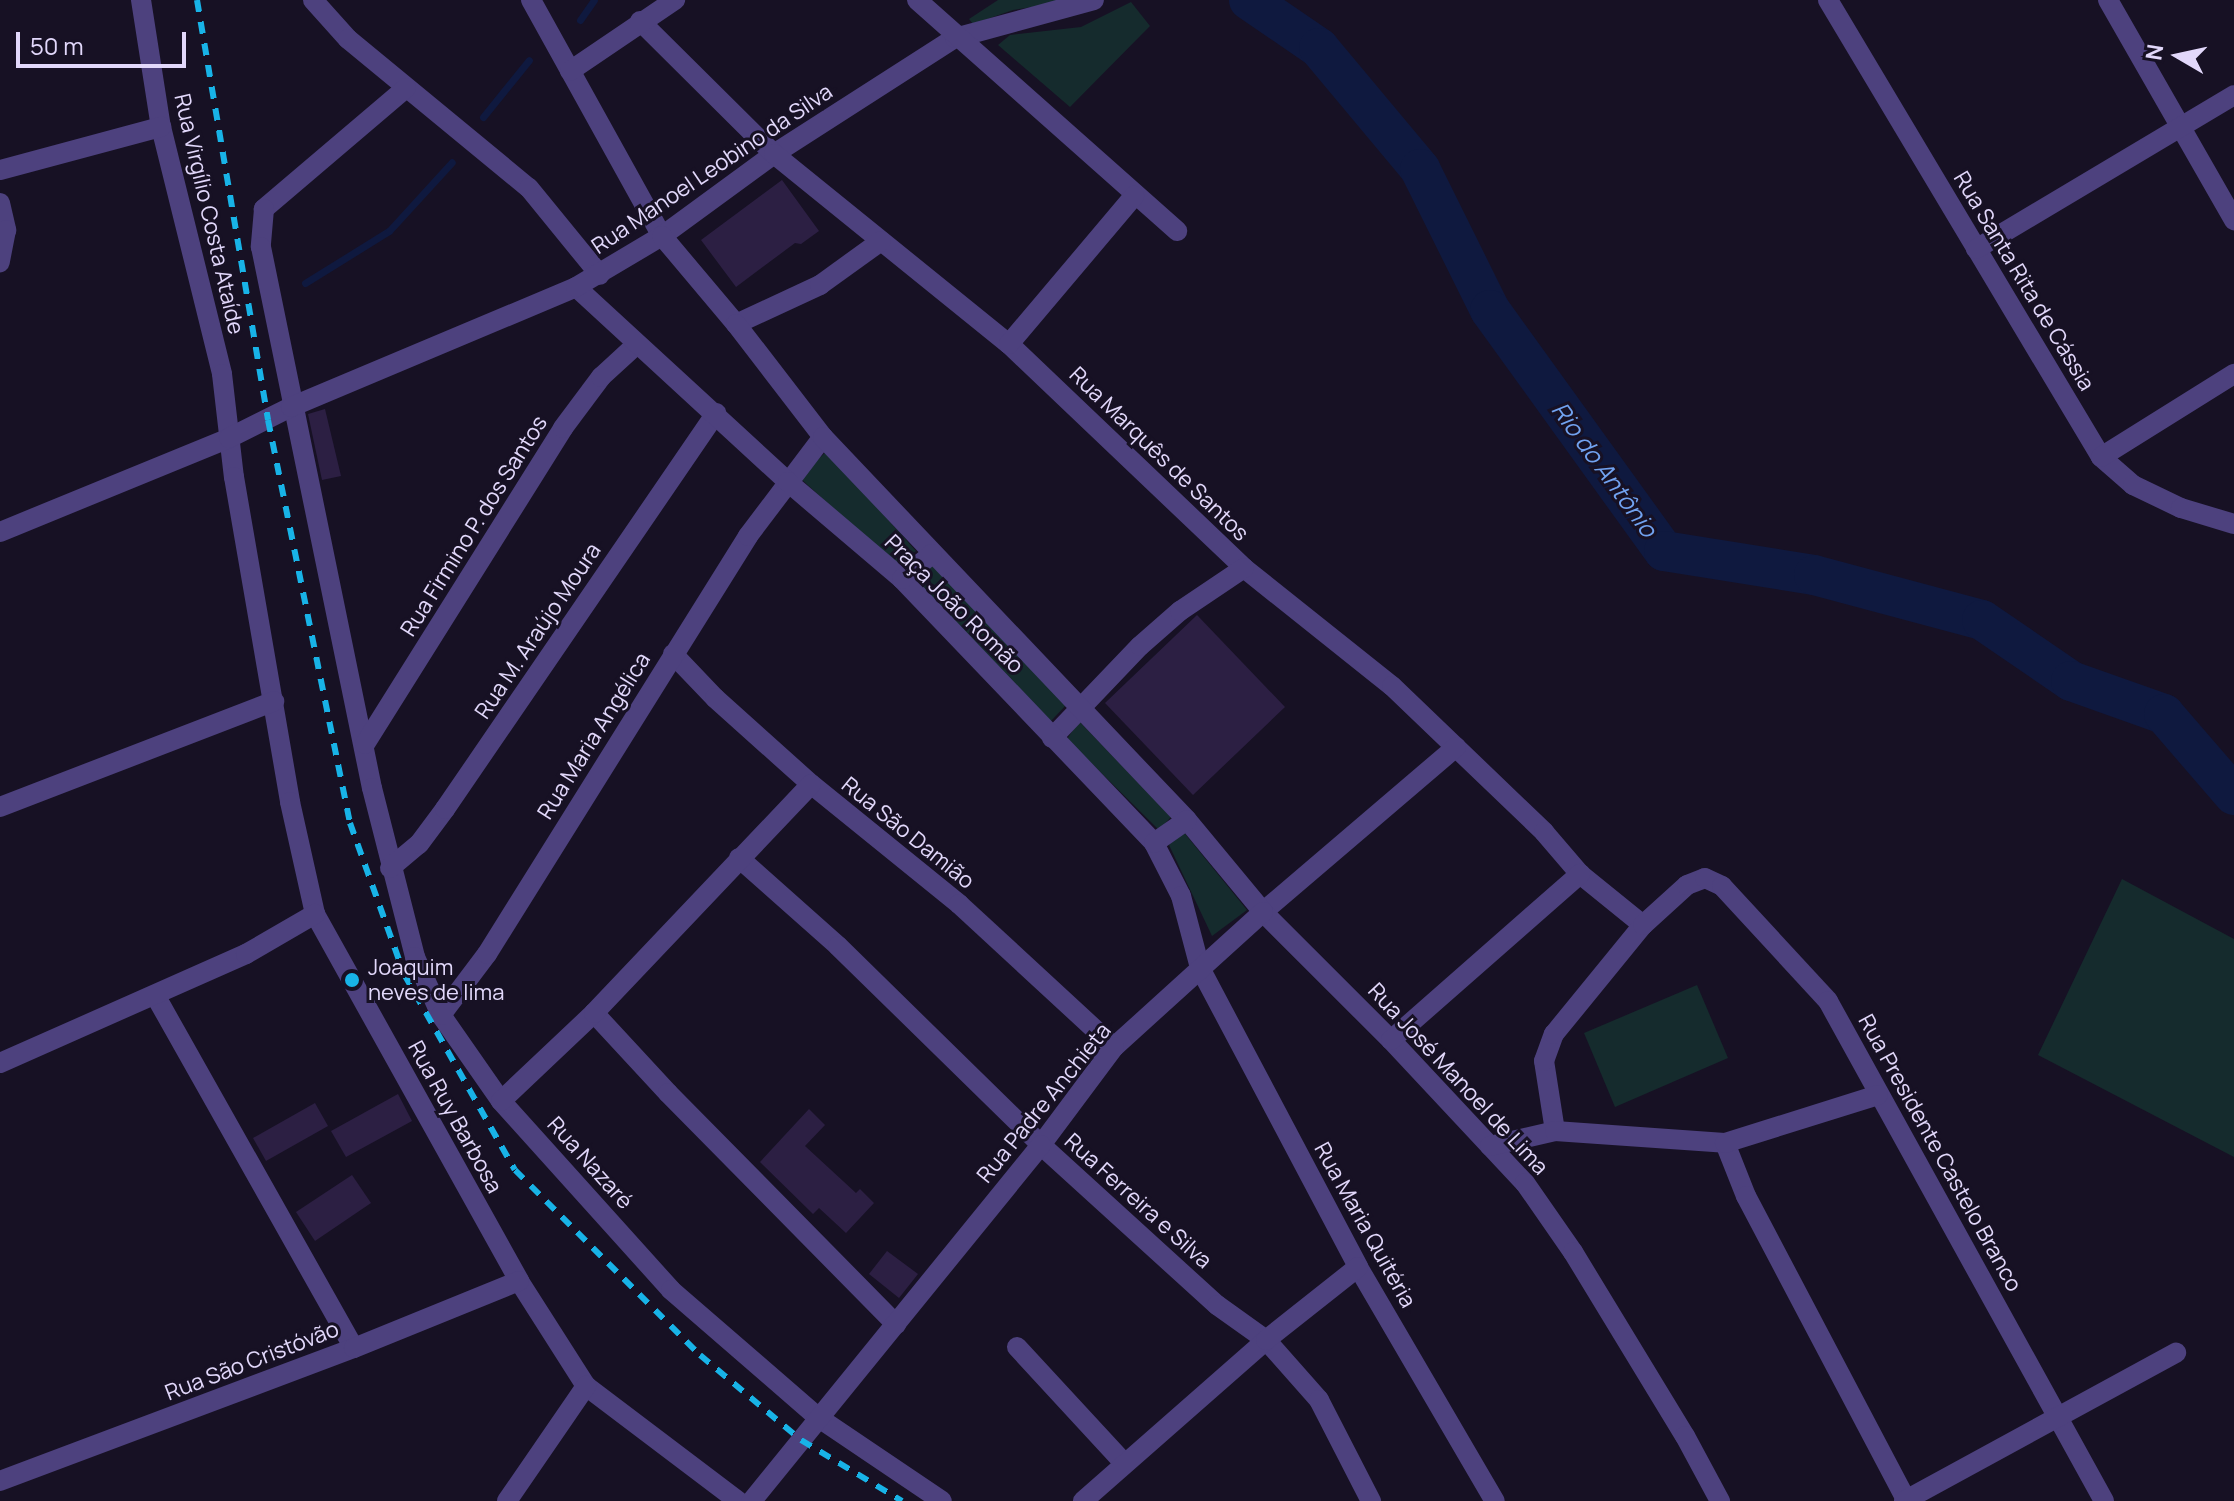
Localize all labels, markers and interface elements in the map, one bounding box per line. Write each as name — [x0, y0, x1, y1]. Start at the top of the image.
scale bar — [20, 16, 190, 66]
north arrow — [2138, 16, 2218, 96]
text: 50 m — [30, 29, 84, 62]
text: N — [2138, 42, 2170, 62]
street label: Rua Manoel Leobino da Silva — [587, 78, 837, 260]
street label: Rua Virgílio Costa Ataíde — [168, 91, 250, 337]
street label: Rua Santa Rita de Cássia — [1948, 167, 2100, 395]
street label: Rua Marquês de Santos — [1064, 361, 1254, 547]
water label: Rio do Antônio — [1546, 396, 1664, 542]
street label: Rua Firmino P. dos Santos — [395, 411, 553, 641]
street label: Praça João Romão — [879, 529, 1029, 679]
street label: Rua M. Araújo Moura — [469, 538, 607, 724]
street label: Rua Maria Angélica — [532, 648, 656, 824]
street label: Rua São Damião — [836, 772, 980, 894]
place label: Joaquim neves de lima — [368, 954, 504, 1006]
marker: Joaquim neves de lima — [343, 971, 361, 989]
street label: Rua José Manoel de Lima — [1362, 978, 1554, 1180]
street label: Rua Presidente Castelo Branco — [1853, 1010, 2027, 1296]
street label: Rua Padre Anchieta — [972, 1018, 1116, 1188]
street label: Rua Ruy Barbosa — [402, 1036, 508, 1198]
street label: Rua Nazaré — [542, 1111, 638, 1215]
street label: Rua Ferreira e Silva — [1059, 1128, 1217, 1274]
street label: Rua Maria Quitéria — [1309, 1138, 1421, 1312]
street label: Rua São Cristóvão — [161, 1316, 343, 1406]

